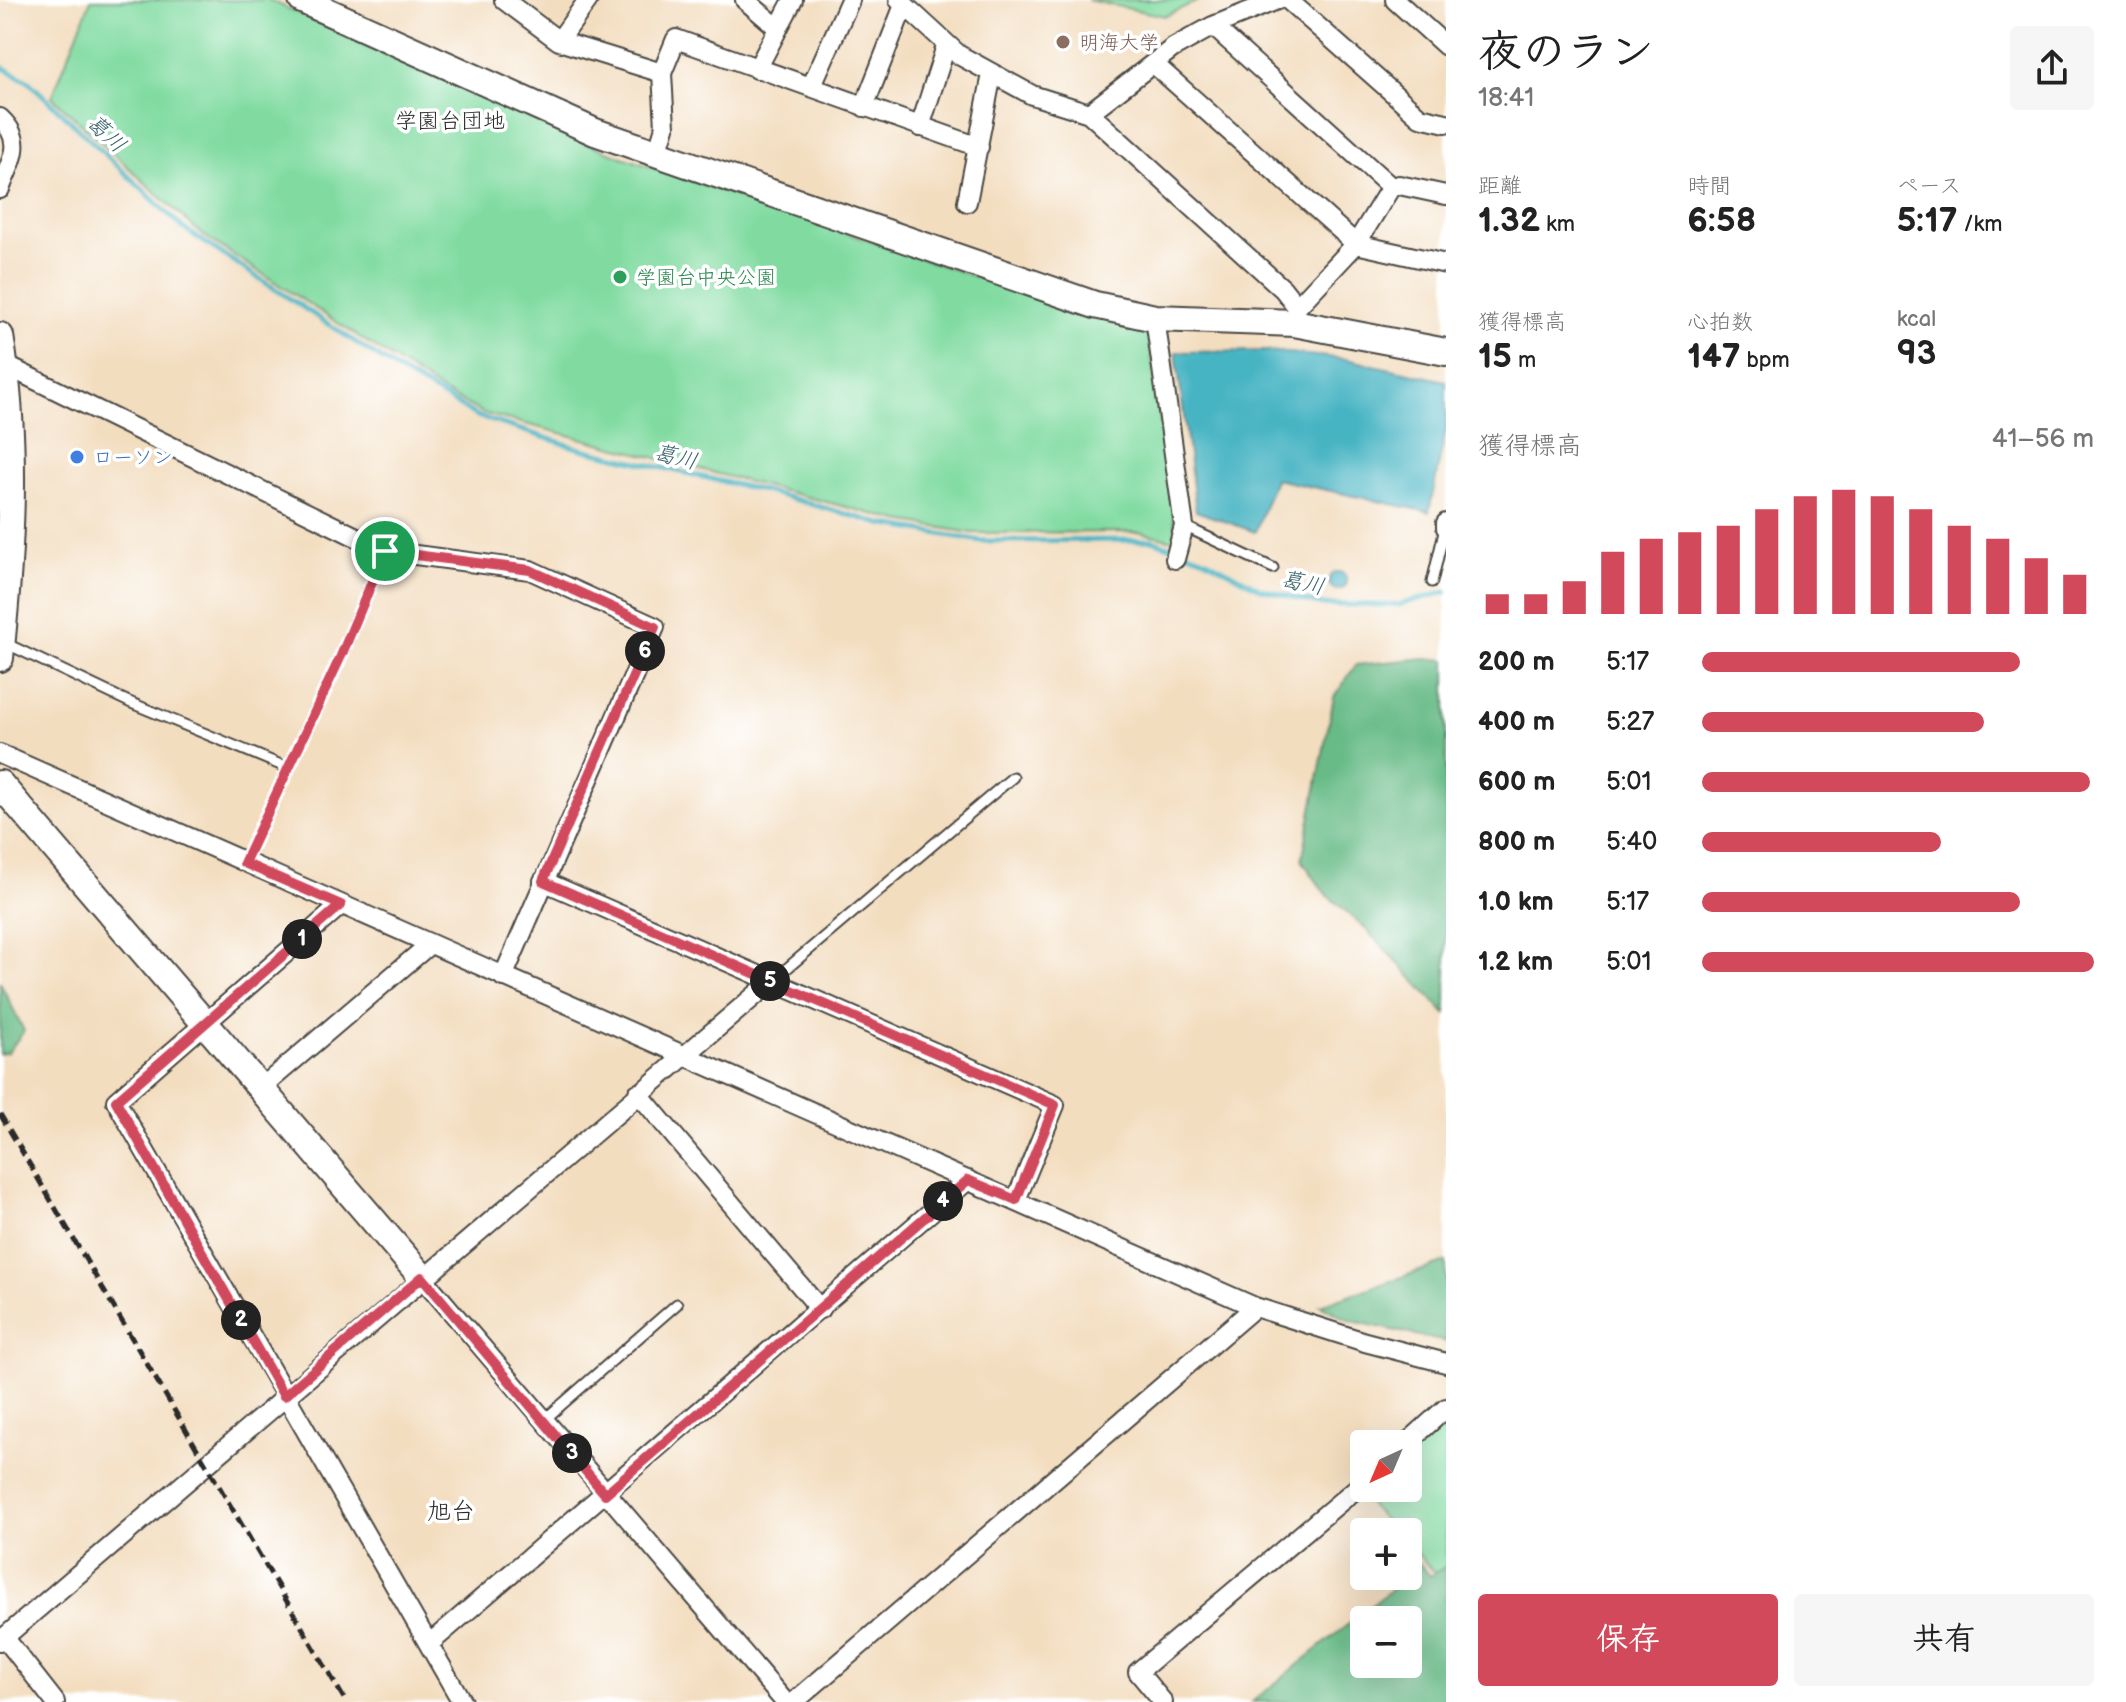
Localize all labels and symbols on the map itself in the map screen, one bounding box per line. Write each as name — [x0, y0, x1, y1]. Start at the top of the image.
place label: 明海大学 — [1079, 31, 1159, 55]
marker: 明海大学 — [1054, 33, 1072, 51]
district label: 学園台団地 — [395, 108, 505, 135]
water label: 葛川 — [81, 109, 131, 159]
place label: 学園台中央公園 — [636, 266, 776, 290]
marker: 学園台中央公園 — [611, 268, 629, 286]
water label: 葛川 — [651, 439, 700, 476]
place label: ローソン — [93, 446, 173, 470]
marker: ローソン — [68, 448, 86, 466]
pin — [351, 517, 419, 585]
water label: 葛川 — [1278, 566, 1327, 601]
pin: 6 — [625, 631, 665, 671]
pin: 1 — [282, 919, 322, 959]
pin: 5 — [750, 961, 790, 1001]
pin: 4 — [923, 1181, 963, 1221]
pin: 2 — [221, 1300, 261, 1340]
north arrow — [1350, 1430, 1422, 1502]
pin: 3 — [552, 1433, 592, 1473]
district label: 旭台 — [427, 1497, 475, 1526]

